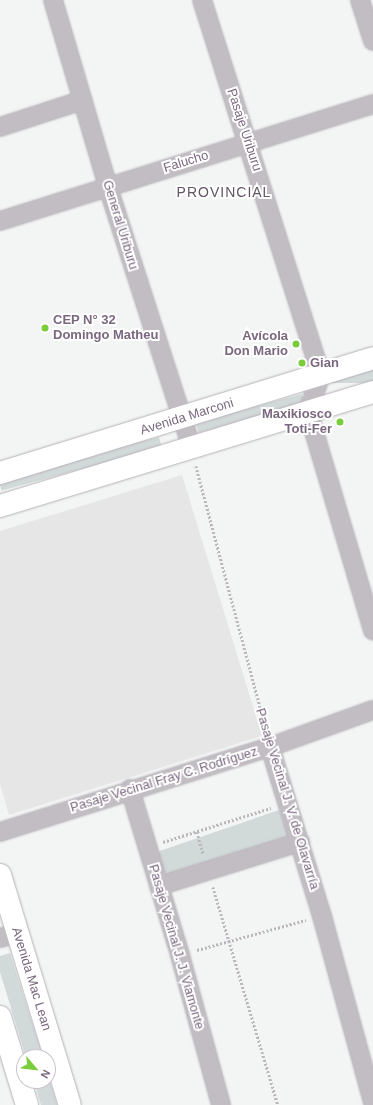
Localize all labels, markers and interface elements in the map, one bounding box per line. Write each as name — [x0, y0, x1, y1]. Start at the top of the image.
street label: Pasaje Uriburu — [223, 87, 265, 173]
street label: Falucho — [162, 148, 210, 176]
street label: General Uriburu — [99, 178, 141, 272]
district label: PROVINCIAL — [177, 184, 271, 200]
place label: CEP N° 32 Domingo Matheu — [53, 313, 158, 344]
marker: CEP N° 32 Domingo Matheu — [40, 323, 50, 333]
place label: Avícola Don Mario — [224, 329, 288, 360]
marker: Avícola Don Mario — [291, 339, 301, 349]
place label: Gian — [310, 355, 339, 371]
marker: Gian — [297, 358, 307, 368]
street label: Avenida Marconi — [139, 395, 235, 439]
place label: Maxikiosco Toti-Fer — [262, 407, 332, 438]
marker: Maxikiosco Toti-Fer — [335, 417, 345, 427]
street label: Pasaje Vecinal J. V. de Olavarría — [252, 706, 322, 892]
street label: Pasaje Vecinal Fray C. Rodríguez — [68, 744, 260, 816]
street label: Pasaje Vecinal J. J. Viamonte — [145, 863, 207, 1031]
street label: Avenida Mac Lean — [8, 925, 54, 1033]
north arrow — [16, 1049, 56, 1089]
text: N — [39, 1068, 53, 1080]

